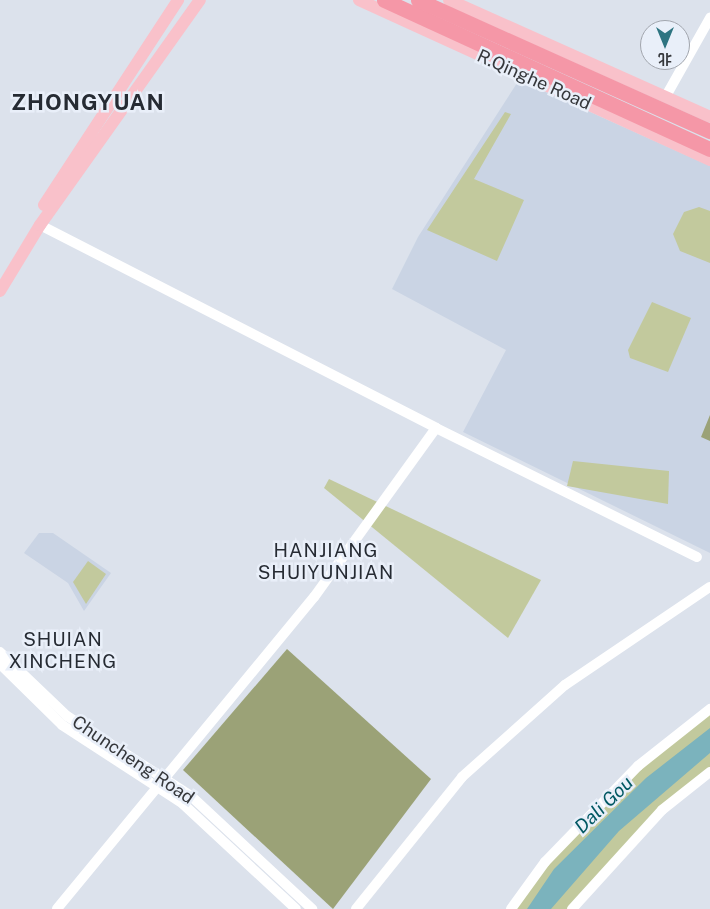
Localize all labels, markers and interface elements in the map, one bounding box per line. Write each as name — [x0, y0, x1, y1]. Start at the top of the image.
north arrow — [640, 20, 690, 70]
street label: R.Qinghe Road — [474, 45, 594, 115]
text: 北 — [658, 51, 672, 67]
district label: ZHONGYUAN — [10, 90, 166, 116]
district label: HANJIANG SHUIYUNJIAN — [256, 540, 396, 584]
district label: SHUIAN XINCHENG — [8, 629, 118, 673]
street label: Chuncheng Road — [68, 711, 198, 809]
water label: Dali Gou — [570, 772, 638, 838]

